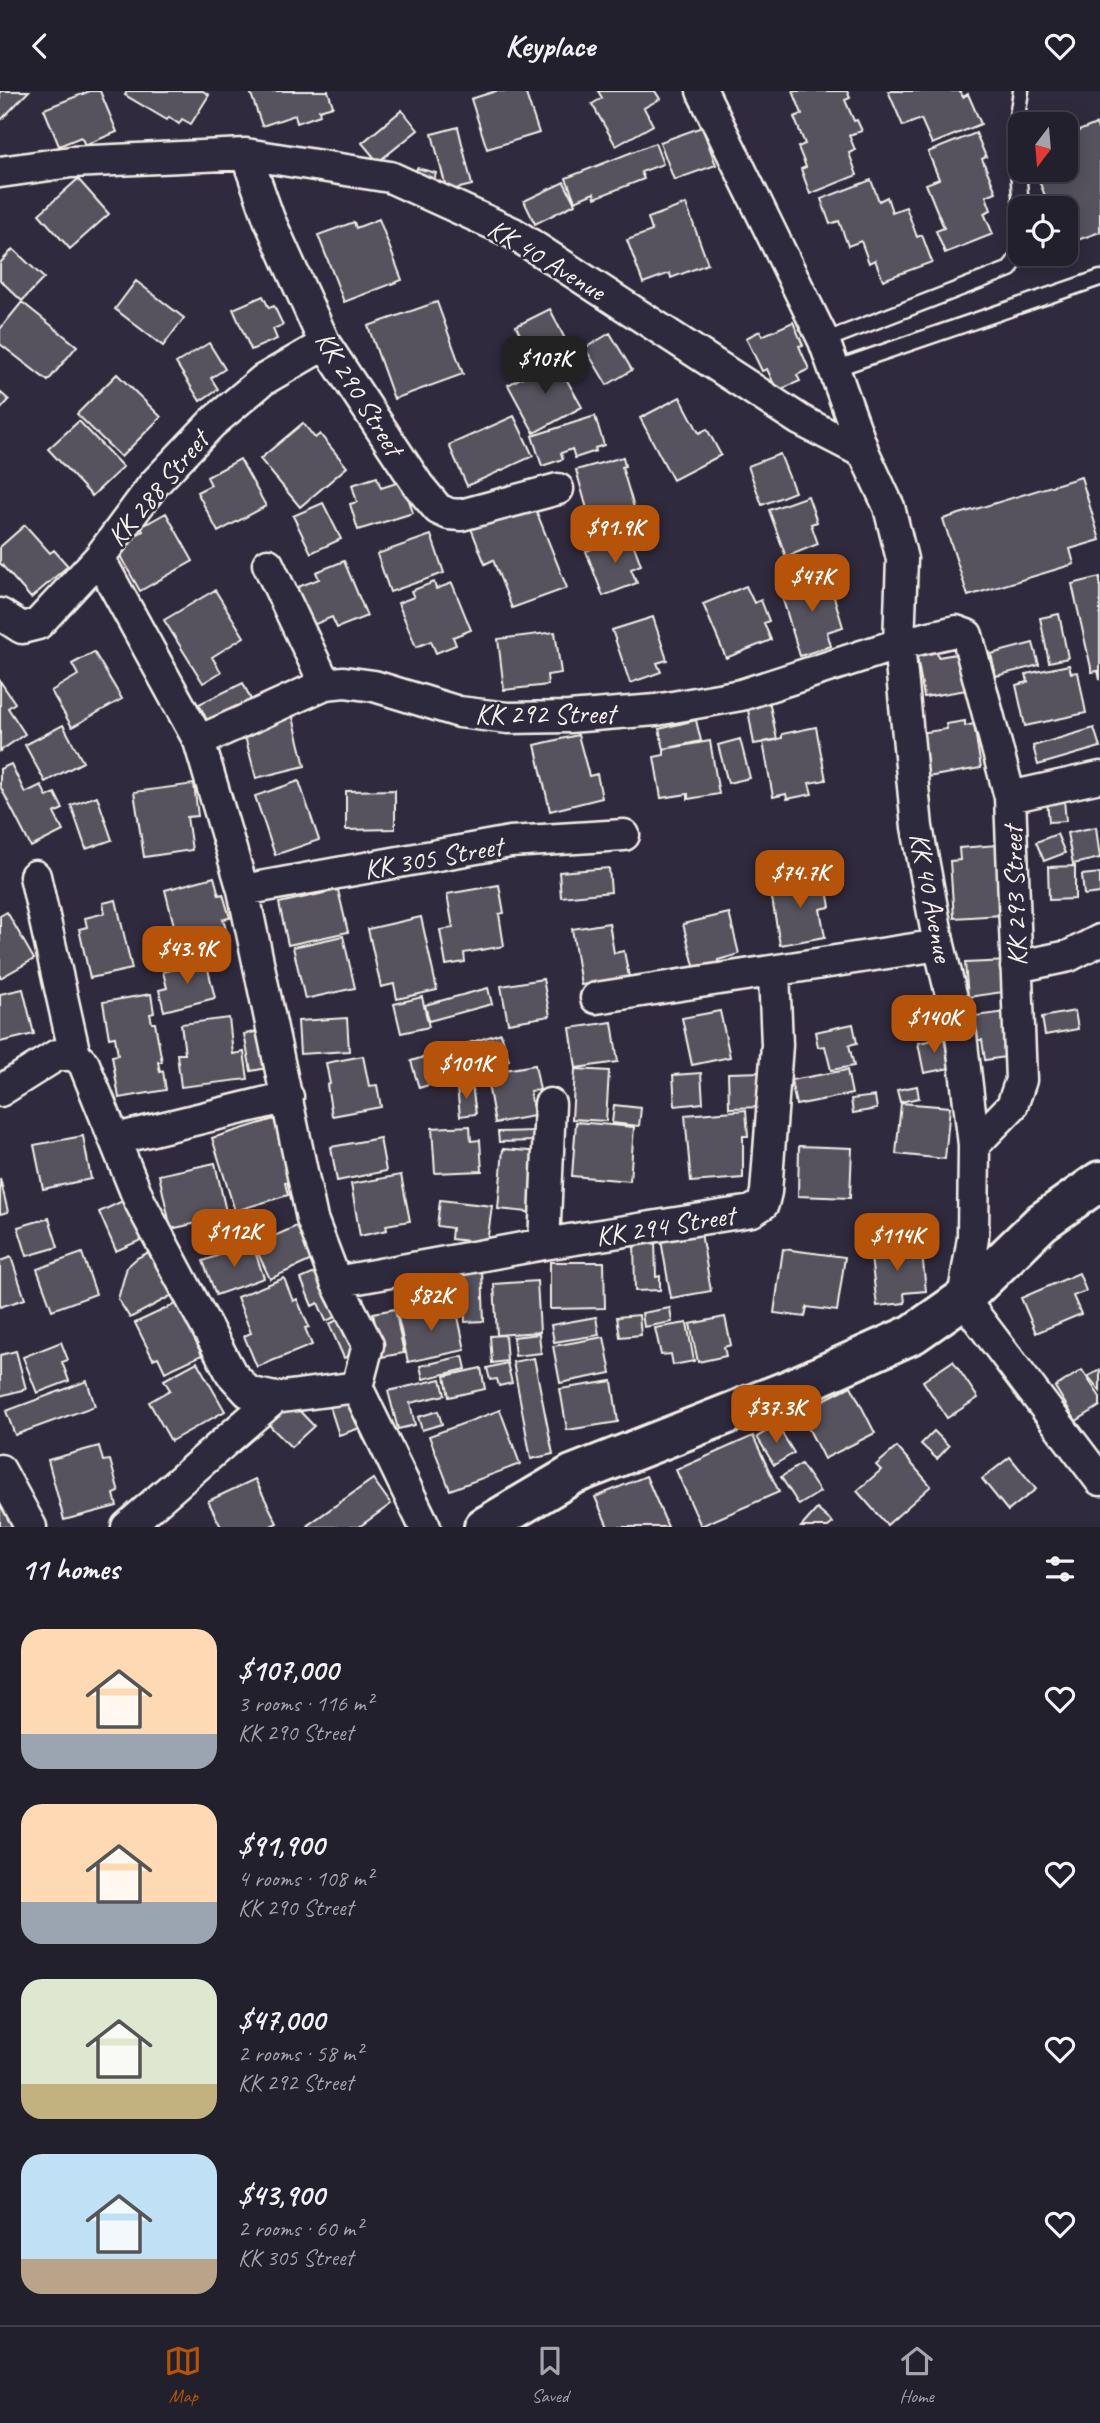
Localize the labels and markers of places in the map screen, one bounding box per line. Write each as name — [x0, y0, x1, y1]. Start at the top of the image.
pin: $107K — [496, 337, 594, 396]
pin: $91.9K — [558, 505, 672, 565]
pin: $47K — [771, 554, 853, 614]
pin: $74.7K — [743, 851, 857, 910]
pin: $43.9K — [130, 927, 244, 986]
pin: $140K — [885, 995, 983, 1055]
pin: $101K — [417, 1041, 515, 1101]
pin: $112K — [185, 1209, 283, 1269]
pin: $114K — [848, 1213, 946, 1273]
pin: $82K — [390, 1273, 472, 1333]
pin: $37.3K — [719, 1385, 833, 1445]

